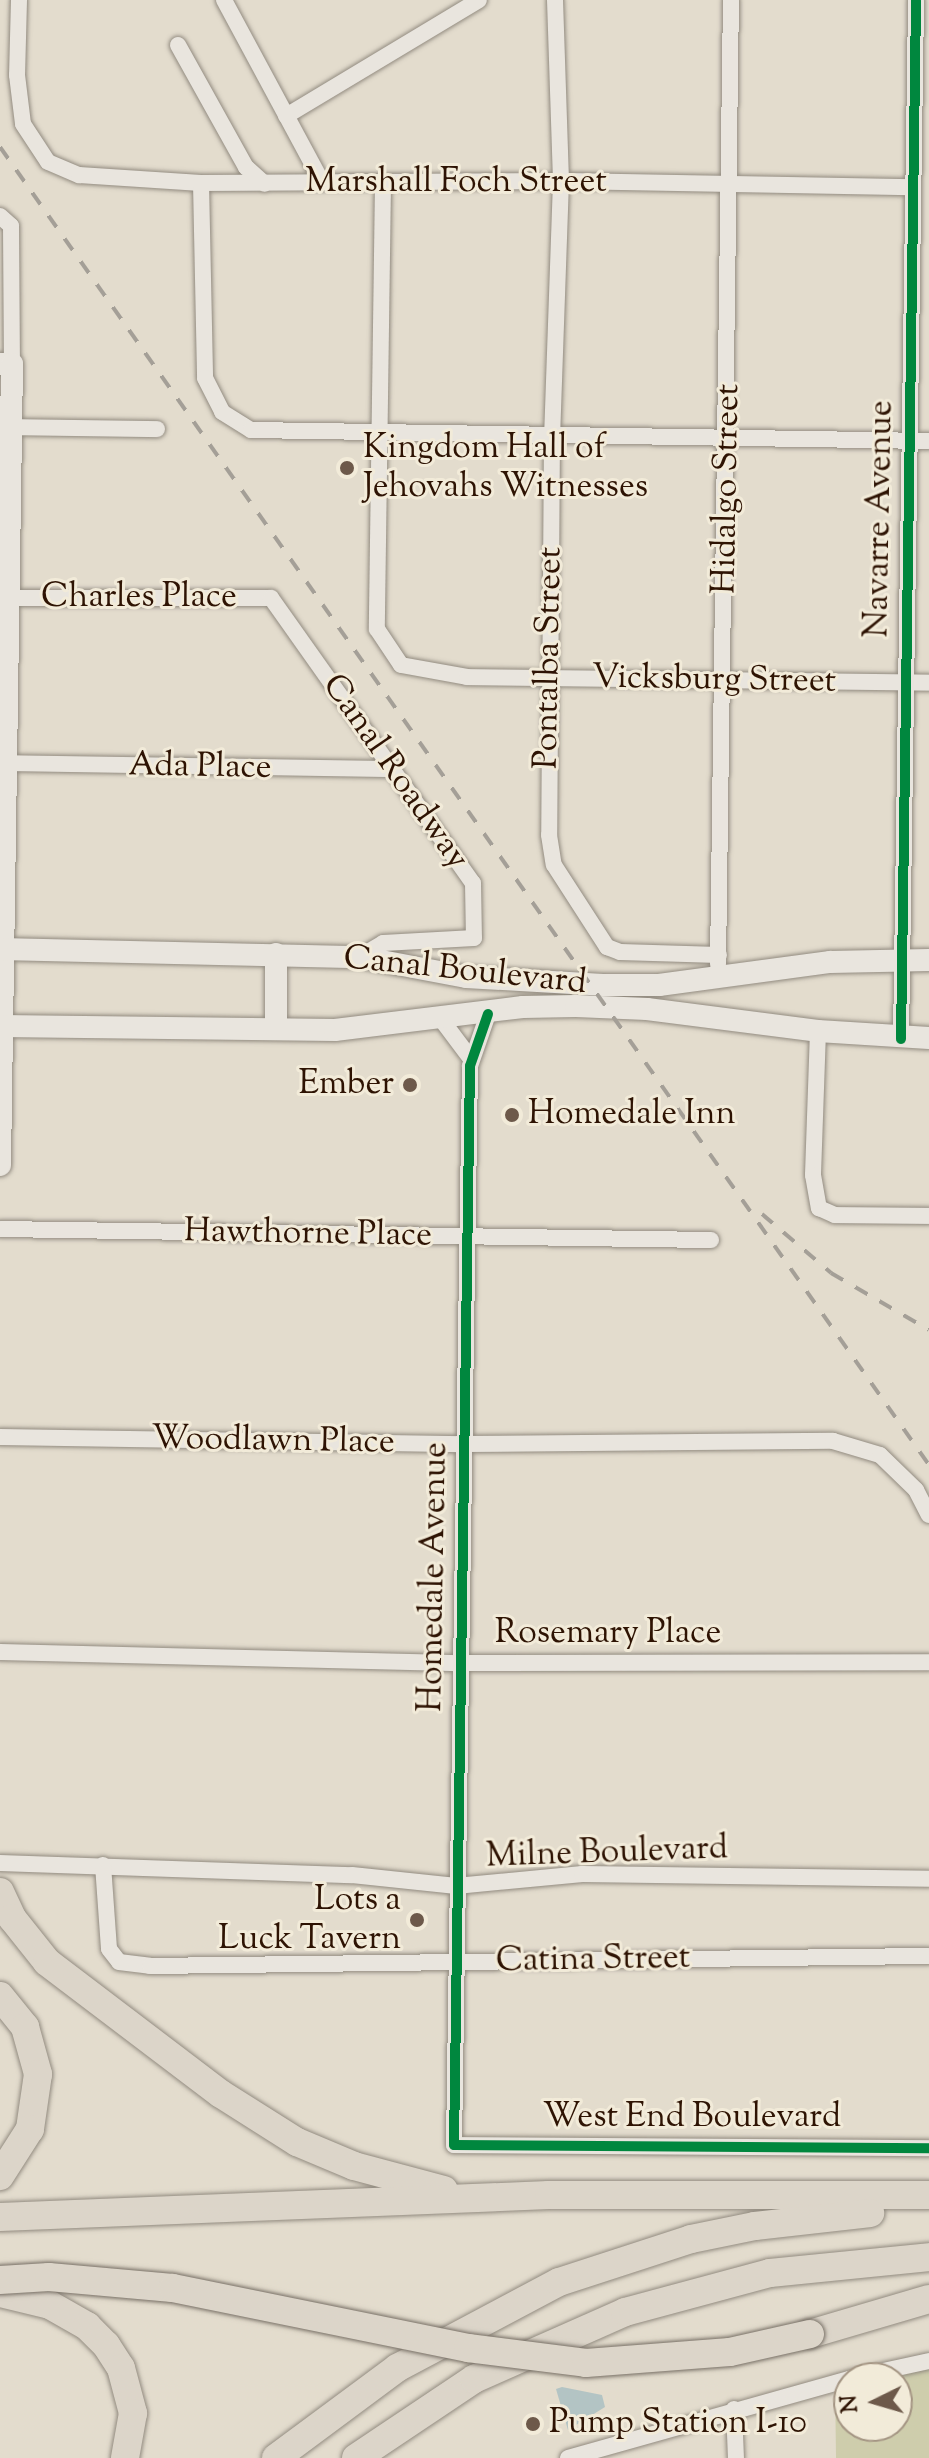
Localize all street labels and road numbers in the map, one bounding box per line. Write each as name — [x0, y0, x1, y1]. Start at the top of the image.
street label: Marshall Foch Street — [305, 163, 607, 203]
street label: Hidalgo Street — [705, 383, 749, 595]
street label: Navarre Avenue — [858, 400, 902, 638]
street label: Pontalba Street — [527, 546, 571, 770]
street label: Charles Place — [41, 578, 237, 618]
street label: Vicksburg Street — [592, 657, 836, 703]
street label: Canal Roadway — [313, 667, 477, 877]
street label: Ada Place — [128, 745, 272, 789]
street label: Canal Boulevard — [341, 938, 589, 1004]
street label: Hawthorne Place — [184, 1211, 432, 1257]
street label: Woodlawn Place — [151, 1418, 395, 1464]
street label: Homedale Avenue — [411, 1442, 457, 1712]
street label: Rosemary Place — [495, 1614, 721, 1654]
street label: Milne Boulevard — [485, 1828, 729, 1878]
street label: Catina Street — [495, 1938, 691, 1982]
street label: West End Boulevard — [543, 2098, 841, 2138]

